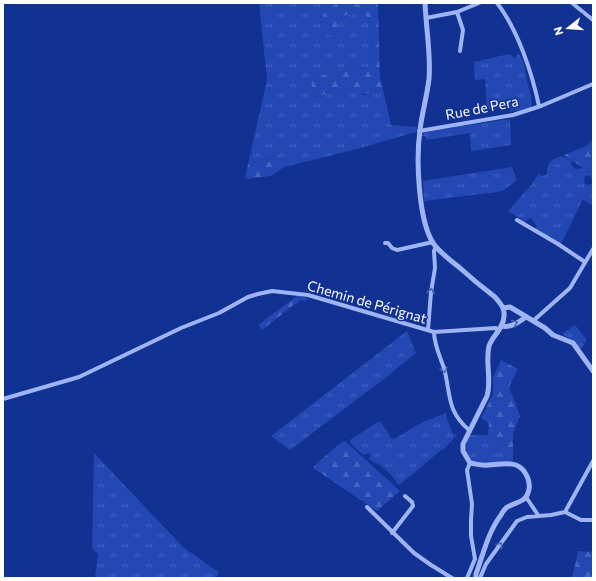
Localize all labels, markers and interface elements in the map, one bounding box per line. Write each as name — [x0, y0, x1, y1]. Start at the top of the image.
north arrow — [548, 8, 588, 48]
text: N — [551, 25, 565, 37]
street label: Rue de Pera — [444, 92, 520, 123]
street label: Chemin de Pérignat — [305, 276, 429, 327]
one-way arrow — [426, 288, 435, 294]
one-way arrow — [511, 320, 518, 328]
one-way arrow — [439, 366, 448, 373]
one-way arrow — [495, 542, 502, 549]

